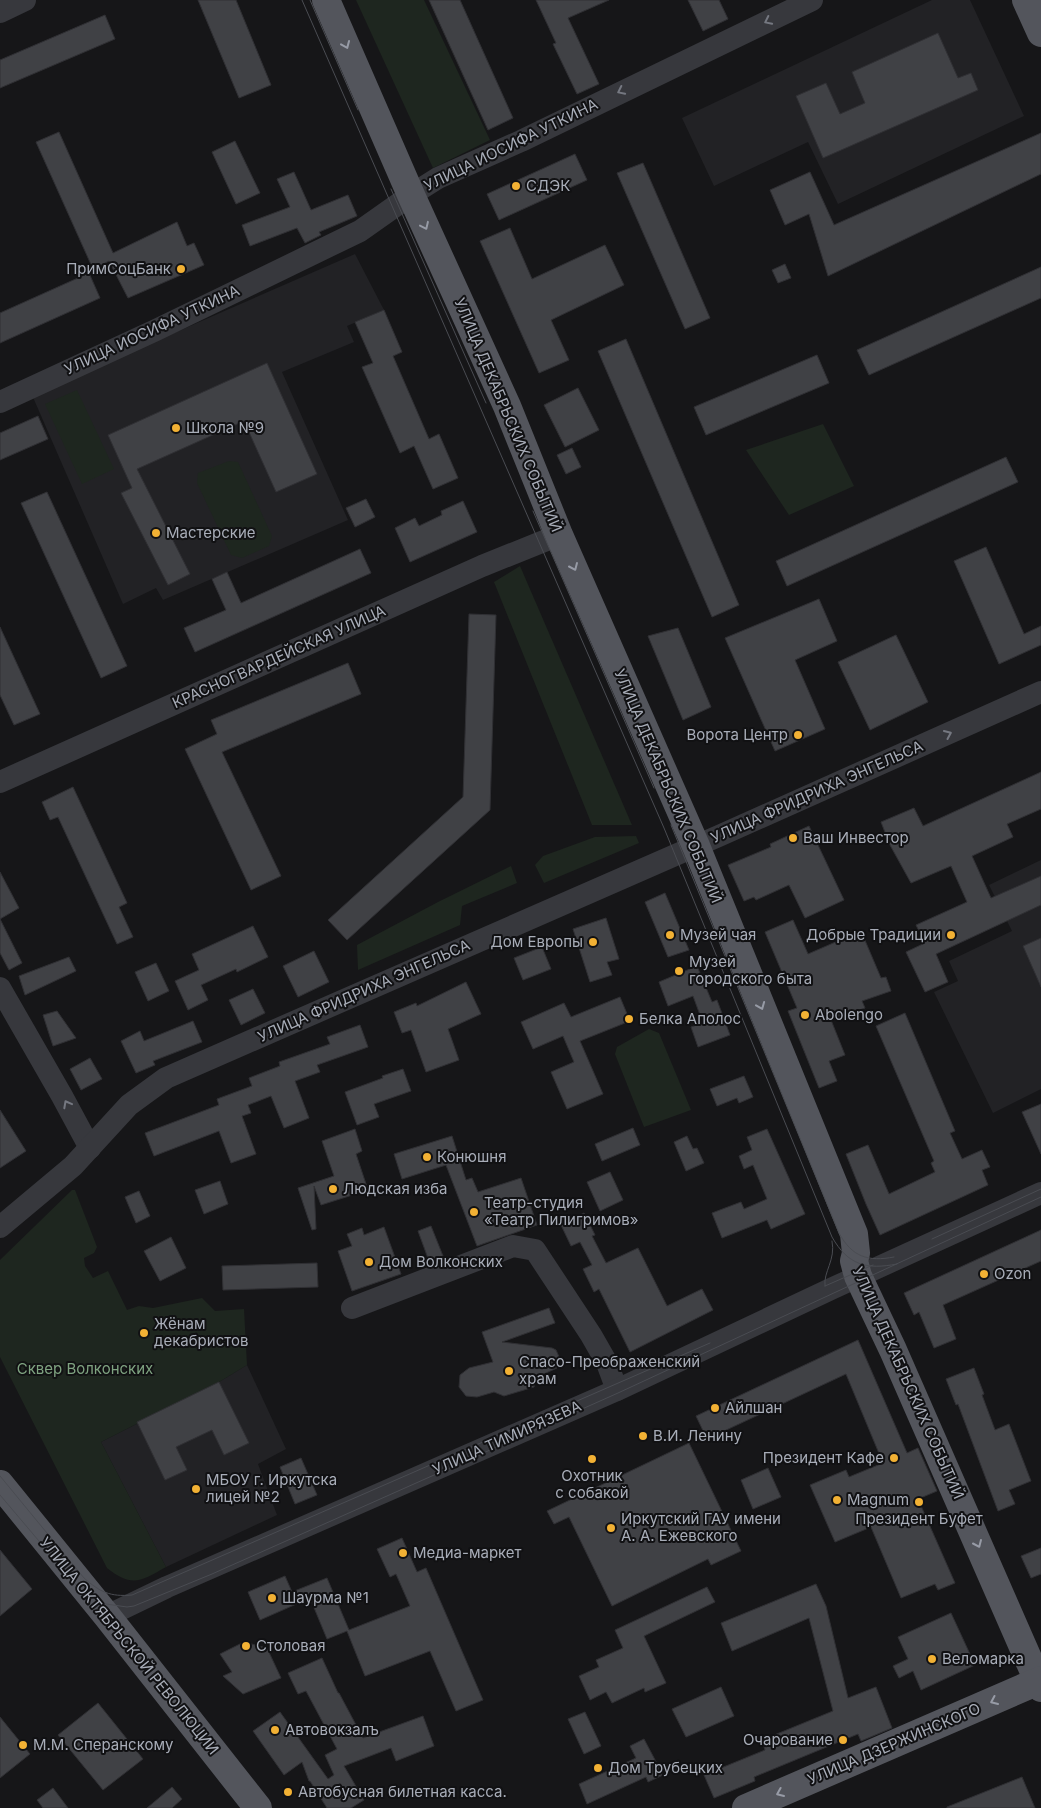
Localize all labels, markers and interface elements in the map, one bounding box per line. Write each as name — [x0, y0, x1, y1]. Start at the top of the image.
one-way arrow — [764, 15, 773, 25]
one-way arrow — [339, 40, 350, 49]
one-way arrow — [617, 85, 626, 96]
street label: УЛИЦА ИОСИФА УТКИНА — [421, 94, 601, 195]
place label: СДЭК — [526, 176, 570, 195]
marker: СДЭК — [510, 180, 522, 192]
one-way arrow — [418, 221, 429, 230]
place label: ПримСоцБанк — [66, 259, 171, 278]
marker: ПримСоцБанк — [175, 263, 187, 275]
street label: УЛИЦА ИОСИФА УТКИНА — [61, 281, 242, 379]
street label: УЛИЦА ДЕКАБРЬСКИХ СОБЫТИЙ — [450, 295, 567, 535]
place label: Школа №9 — [186, 418, 264, 437]
marker: Школа №9 — [170, 422, 182, 434]
place label: Мастерские — [166, 523, 256, 542]
marker: Мастерские — [150, 527, 162, 539]
one-way arrow — [567, 562, 578, 571]
street label: КРАСНОГВАРДЕЙСКАЯ УЛИЦА — [169, 601, 388, 712]
street label: УЛИЦА ДЕКАБРЬСКИХ СОБЫТИЙ — [610, 666, 727, 906]
place label: Ворота Центр — [687, 725, 788, 744]
marker: Ворота Центр — [792, 729, 804, 741]
one-way arrow — [943, 729, 952, 740]
street label: УЛИЦА ФРИДРИХА ЭНГЕЛЬСА — [708, 736, 926, 847]
place label: Ваш Инвестор — [803, 828, 909, 847]
marker: Ваш Инвестор — [787, 832, 799, 844]
place label: Музей чая — [680, 925, 756, 944]
place label: Добрые Традиции — [806, 925, 941, 944]
marker: Музей чая — [664, 929, 676, 941]
marker: Добрые Традиции — [945, 929, 957, 941]
place label: Дом Европы — [490, 932, 583, 951]
street label: УЛИЦА ФРИДРИХА ЭНГЕЛЬСА — [255, 935, 473, 1046]
marker: Дом Европы — [587, 936, 599, 948]
place label: Музей городского быта — [689, 952, 812, 988]
marker: Музей городского быта — [673, 965, 685, 977]
one-way arrow — [755, 1001, 765, 1010]
place label: Abolengo — [815, 1005, 883, 1024]
place label: Белка Аполос — [639, 1009, 741, 1028]
marker: Abolengo — [799, 1009, 811, 1021]
marker: Белка Аполос — [623, 1013, 635, 1025]
one-way arrow — [63, 1101, 73, 1110]
place label: Конюшня — [437, 1147, 507, 1166]
marker: Конюшня — [421, 1151, 433, 1163]
place label: Людская изба — [343, 1179, 448, 1198]
marker: Людская изба — [327, 1183, 339, 1195]
place label: Театр-студия «Театр Пилигримов» — [484, 1193, 639, 1229]
marker: Театр-студия «Театр Пилигримов» — [468, 1206, 480, 1218]
place label: Дом Волконских — [379, 1252, 503, 1271]
marker: Дом Волконских — [363, 1256, 375, 1268]
street label: УЛИЦА ДЕКАБРЬСКИХ СОБЫТИЙ — [848, 1264, 968, 1502]
place label: Ozon — [994, 1264, 1031, 1283]
marker: Ozon — [978, 1268, 990, 1280]
place label: Жёнам декабристов — [154, 1314, 248, 1350]
marker: Жёнам декабристов — [138, 1327, 150, 1339]
place label: Спасо-Преображенский храм — [519, 1352, 700, 1388]
park label: Сквер Волконских — [17, 1359, 153, 1378]
marker: Спасо-Преображенский храм — [503, 1365, 515, 1377]
street label: УЛИЦА ТИМИРЯЗЕВА — [429, 1396, 584, 1479]
place label: Айлшан — [725, 1398, 782, 1417]
marker: Айлшан — [709, 1402, 721, 1414]
place label: В.И. Ленину — [653, 1426, 743, 1445]
marker: В.И. Ленину — [637, 1430, 649, 1442]
place label: Президент Кафе — [763, 1448, 884, 1467]
marker: Президент Кафе — [888, 1452, 900, 1464]
marker: Охотник с собакой — [586, 1453, 598, 1465]
place label: Охотник с собакой — [555, 1466, 629, 1502]
place label: МБОУ г. Иркутска лицей №2 — [206, 1470, 337, 1506]
marker: МБОУ г. Иркутска лицей №2 — [190, 1483, 202, 1495]
place label: Magnum — [847, 1490, 909, 1509]
marker: Magnum — [831, 1494, 843, 1506]
marker: Президент Буфет — [913, 1496, 925, 1508]
place label: Иркутский ГАУ имени А. А. Ежевского — [621, 1509, 781, 1545]
place label: Президент Буфет — [855, 1509, 983, 1528]
marker: Иркутский ГАУ имени А. А. Ежевского — [605, 1522, 617, 1534]
street label: УЛИЦА ОКТЯБРЬСКОЙ РЕВОЛЮЦИИ — [36, 1533, 223, 1758]
one-way arrow — [971, 1539, 982, 1548]
place label: Медиа-маркет — [413, 1543, 522, 1562]
marker: Медиа-маркет — [397, 1547, 409, 1559]
place label: Шаурма №1 — [282, 1588, 369, 1607]
marker: Шаурма №1 — [266, 1592, 278, 1604]
place label: Столовая — [256, 1636, 326, 1655]
marker: Столовая — [240, 1640, 252, 1652]
place label: Веломарка — [942, 1649, 1024, 1668]
marker: Веломарка — [926, 1653, 938, 1665]
one-way arrow — [990, 1695, 999, 1706]
street label: УЛИЦА ДЗЕРЖИНСКОГО — [804, 1698, 983, 1789]
place label: Автовокзалъ — [285, 1720, 379, 1739]
marker: Автовокзалъ — [269, 1724, 281, 1736]
place label: Очарование — [743, 1730, 833, 1749]
marker: Очарование — [837, 1734, 849, 1746]
place label: М.М. Сперанскому — [33, 1735, 174, 1754]
marker: М.М. Сперанскому — [17, 1739, 29, 1751]
place label: Дом Трубецких — [608, 1758, 723, 1777]
marker: Дом Трубецких — [592, 1762, 604, 1774]
place label: Автобусная билетная касса. — [298, 1782, 507, 1801]
marker: Автобусная билетная касса. — [282, 1786, 294, 1798]
one-way arrow — [777, 1788, 785, 1798]

